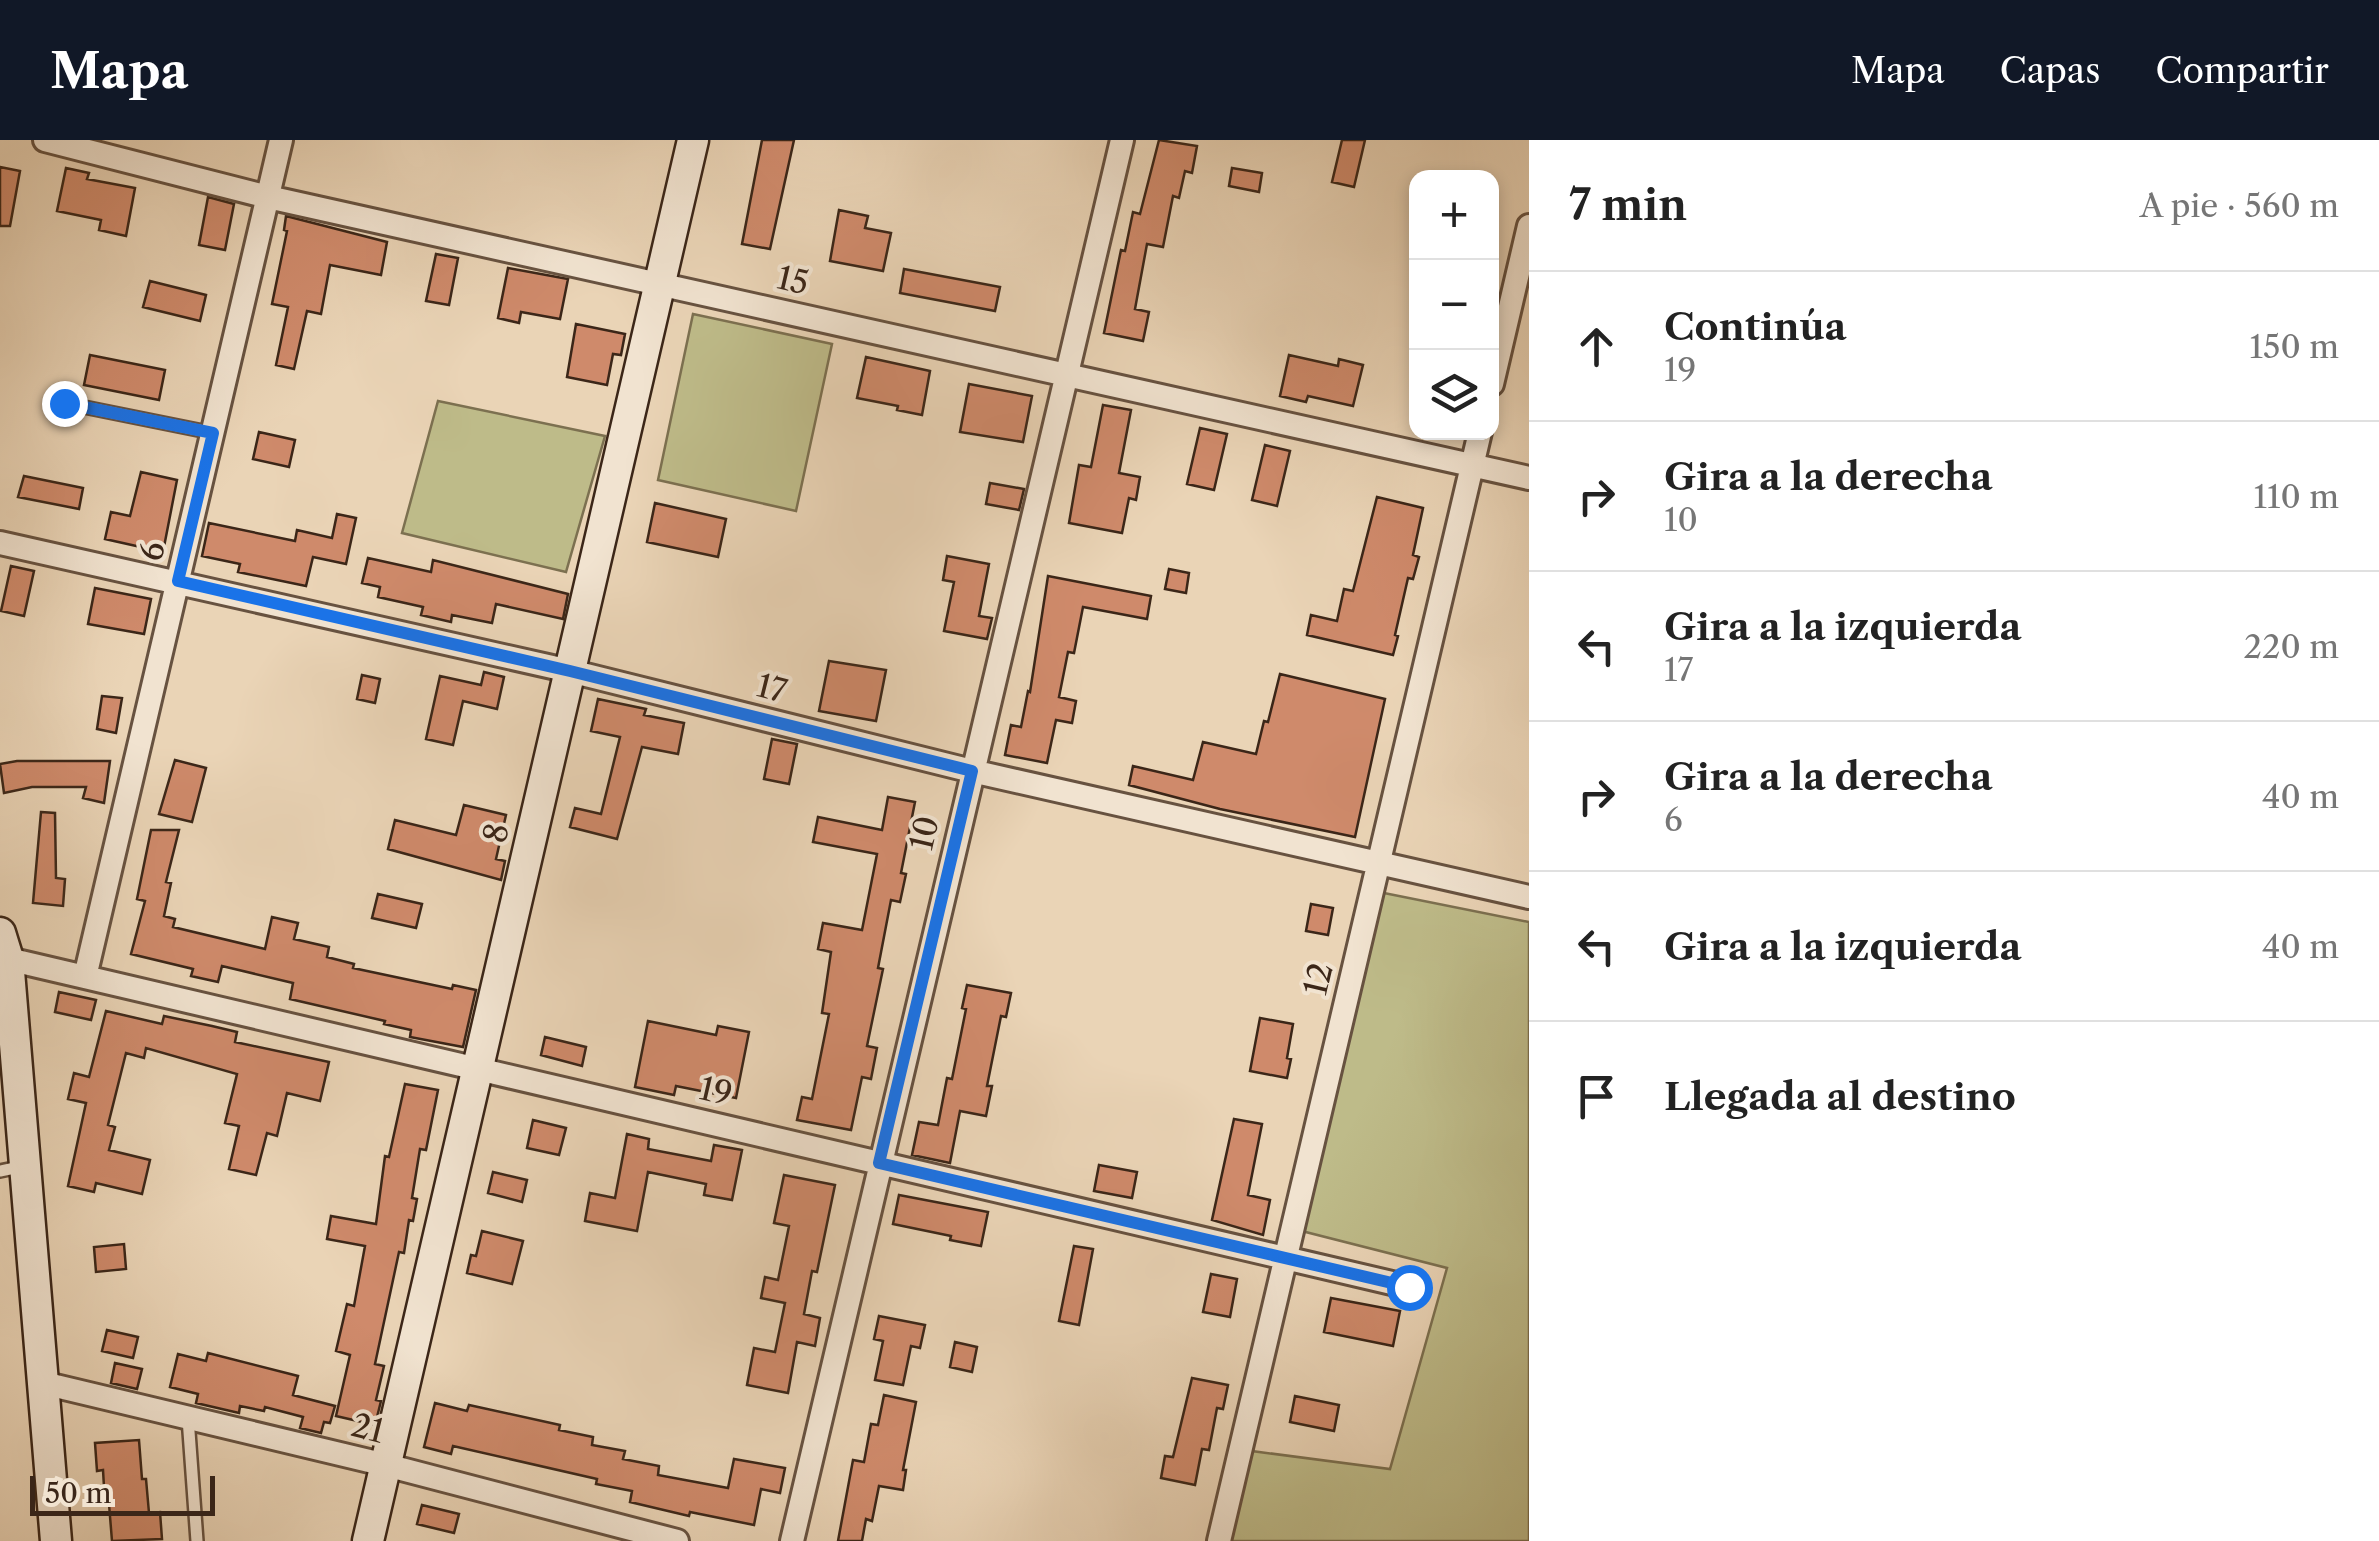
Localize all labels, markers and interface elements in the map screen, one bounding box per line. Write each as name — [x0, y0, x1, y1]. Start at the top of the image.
text: Mapa — [50, 41, 188, 100]
text: Mapa — [1851, 49, 1945, 92]
text: Capas — [2000, 49, 2100, 92]
text: Compartir — [2155, 49, 2329, 92]
map controls — [1409, 170, 1499, 440]
button: + — [1409, 170, 1499, 260]
text: 7 min — [1569, 179, 1687, 231]
text: A pie · 560 m — [2140, 186, 2339, 225]
street label: 15 — [774, 258, 812, 302]
button: − — [1409, 260, 1499, 350]
text: Continúa — [1664, 303, 1847, 350]
icon: ahead — [1569, 319, 1624, 374]
text: 150 m — [2250, 327, 2339, 366]
button: layers — [1409, 350, 1499, 440]
text: 19 — [1664, 350, 1696, 389]
route end — [42, 381, 88, 427]
text: Gira a la derecha — [1664, 453, 1992, 500]
icon: right — [1569, 469, 1624, 524]
text: 110 m — [2253, 477, 2339, 516]
text: 10 — [1664, 500, 1698, 539]
street label: 6 — [131, 537, 173, 565]
text: Gira a la izquierda — [1664, 603, 2021, 650]
icon: left — [1569, 619, 1624, 674]
text: 220 m — [2244, 627, 2339, 666]
text: 17 — [1664, 650, 1693, 689]
street label: 17 — [753, 666, 791, 711]
text: Gira a la derecha — [1664, 753, 1992, 800]
icon: right — [1569, 769, 1624, 824]
text: 40 m — [2262, 777, 2339, 816]
text: 6 — [1664, 800, 1683, 839]
street label: 10 — [901, 812, 947, 854]
street label: 8 — [475, 819, 517, 847]
icon: left — [1569, 919, 1624, 974]
text: Gira a la izquierda — [1664, 923, 2021, 970]
text: 40 m — [2262, 927, 2339, 966]
street label: 12 — [1295, 959, 1341, 999]
street label: 19 — [696, 1068, 736, 1114]
icon: arrive — [1569, 1069, 1624, 1124]
text: Llegada al destino — [1664, 1073, 2016, 1120]
route start — [1387, 1265, 1433, 1311]
street label: 21 — [348, 1405, 388, 1451]
scale bar — [30, 1471, 215, 1516]
text: 50 m — [45, 1476, 112, 1510]

